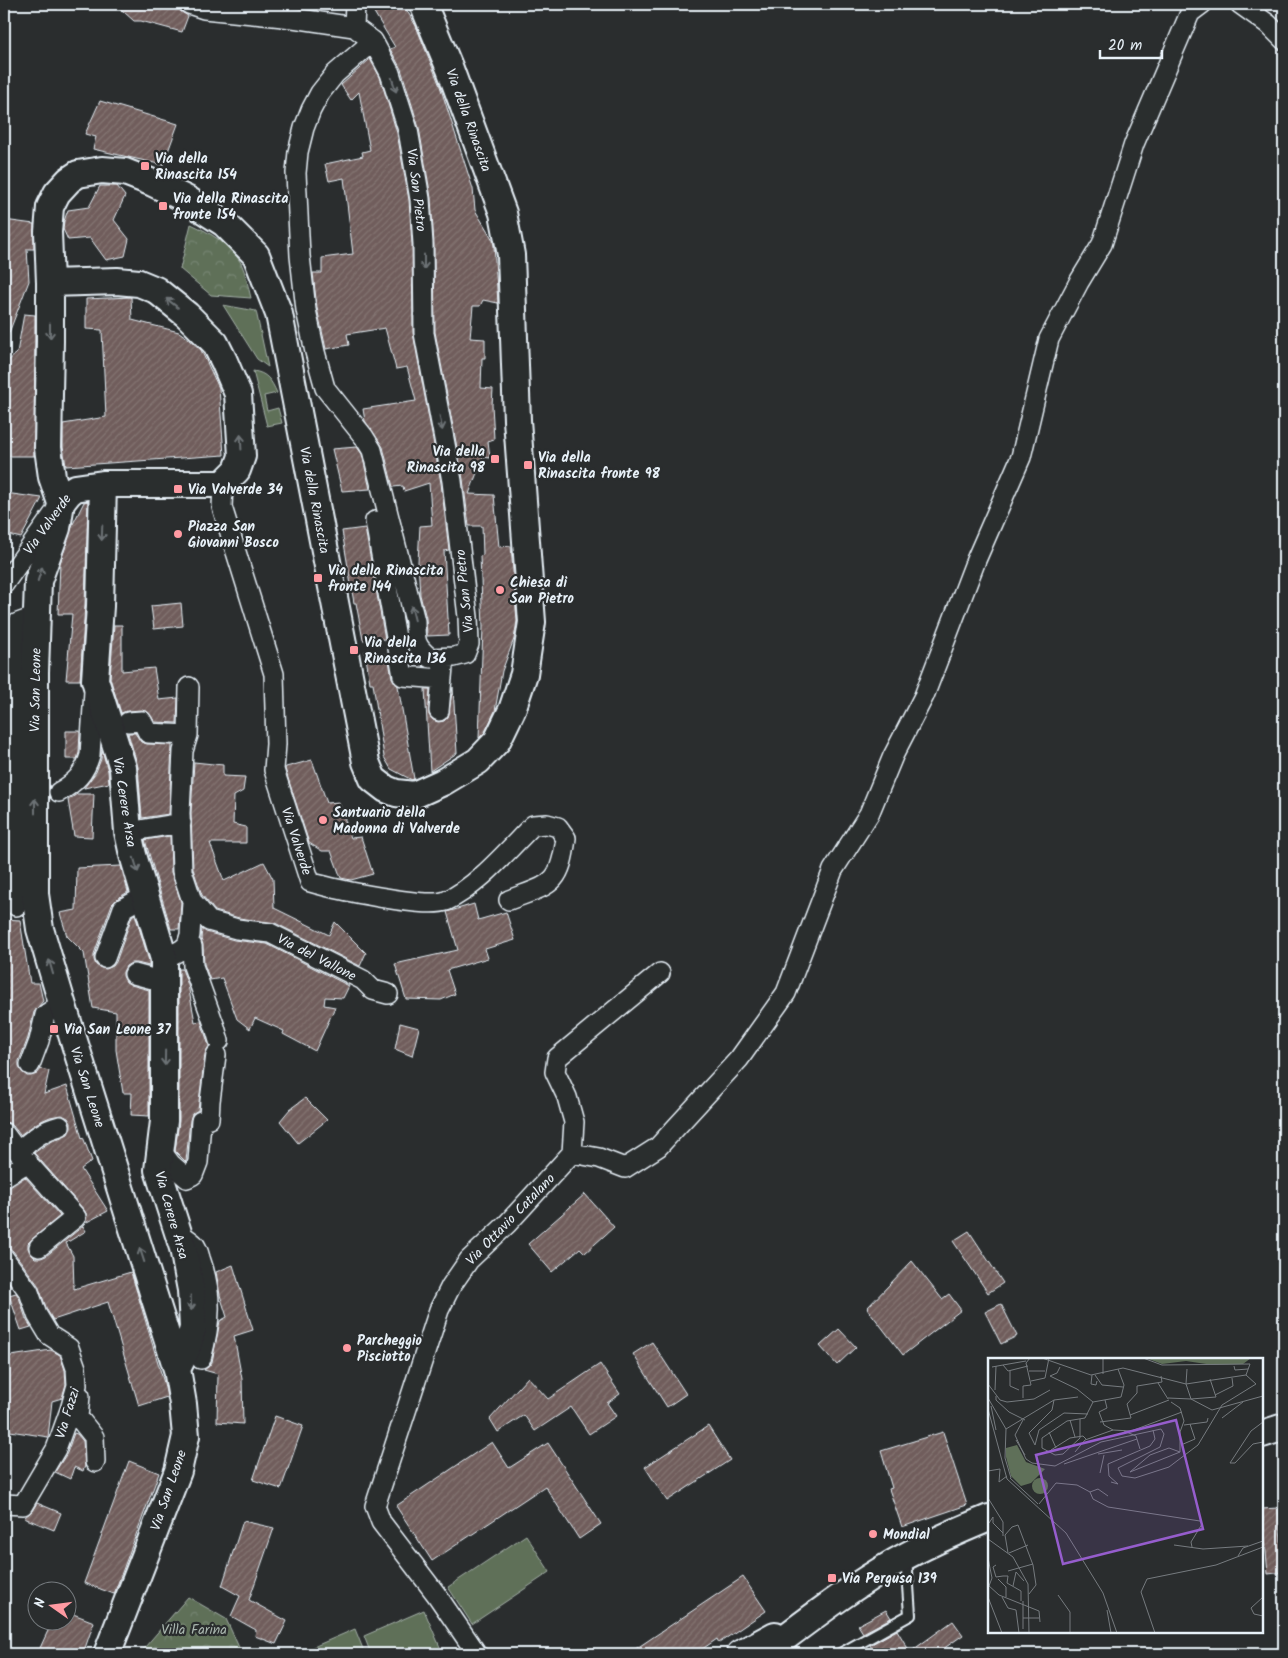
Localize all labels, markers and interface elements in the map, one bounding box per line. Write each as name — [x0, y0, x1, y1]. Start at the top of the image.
scale bar — [1100, 28, 1163, 60]
text: 20 m — [1108, 34, 1142, 58]
street label: Via della Rinascita — [439, 66, 497, 175]
one-way arrow — [390, 77, 399, 92]
street label: Via San Pietro — [400, 147, 432, 233]
place label: Via della Rinascita 154 — [155, 148, 237, 186]
marker: Via della Rinascita 154 — [139, 160, 151, 172]
place label: Via della Rinascita fronte 154 — [173, 188, 288, 226]
marker: Via della Rinascita fronte 154 — [157, 200, 169, 212]
one-way arrow — [419, 253, 429, 269]
one-way arrow — [166, 298, 179, 309]
one-way arrow — [45, 323, 55, 339]
one-way arrow — [437, 414, 446, 430]
one-way arrow — [237, 434, 246, 450]
place label: Via della Rinascita 98 — [407, 441, 486, 479]
street label: Via della Rinascita — [293, 445, 335, 555]
place label: Via della Rinascita fronte 98 — [538, 447, 661, 485]
marker: Via della Rinascita 98 — [489, 453, 501, 465]
marker: Via della Rinascita fronte 98 — [522, 459, 534, 471]
place label: Via Valverde 34 — [188, 479, 283, 501]
marker: Via Valverde 34 — [172, 483, 184, 495]
street label: Via Valverde — [18, 489, 78, 560]
place label: Piazza San Giovanni Bosco — [188, 516, 279, 554]
one-way arrow — [97, 524, 107, 541]
marker: Piazza San Giovanni Bosco — [172, 528, 184, 540]
street label: Via San Pietro — [450, 548, 480, 634]
place label: Via della Rinascita fronte 144 — [328, 560, 443, 598]
one-way arrow — [36, 566, 46, 582]
marker: Via della Rinascita fronte 144 — [312, 572, 324, 584]
place label: Chiesa di San Pietro — [510, 572, 575, 610]
marker: Chiesa di San Pietro — [494, 584, 506, 596]
one-way arrow — [407, 606, 417, 622]
place label: Via della Rinascita 136 — [364, 632, 447, 670]
marker: Via della Rinascita 136 — [348, 644, 360, 656]
street label: Via San Leone — [24, 647, 48, 732]
street label: Via Cerere Arsa — [106, 756, 142, 849]
one-way arrow — [30, 798, 40, 814]
place label: Santuario della Madonna di Valverde — [333, 802, 460, 840]
street label: Via Valverde — [275, 804, 318, 879]
marker: Santuario della Madonna di Valverde — [317, 814, 329, 826]
one-way arrow — [132, 856, 142, 872]
street label: Via del Vallone — [273, 929, 361, 988]
one-way arrow — [46, 959, 56, 975]
place label: Via San Leone 37 — [64, 1019, 171, 1041]
marker: Via San Leone 37 — [48, 1023, 60, 1035]
street label: Via San Leone — [64, 1044, 111, 1131]
one-way arrow — [160, 1050, 169, 1066]
street label: Via Cerere Arsa — [148, 1169, 194, 1262]
street label: Via Ottavio Catalano — [461, 1169, 561, 1271]
one-way arrow — [136, 1248, 146, 1264]
one-way arrow — [187, 1295, 196, 1311]
place label: Parcheggio Pisciotto — [357, 1330, 423, 1368]
marker: Parcheggio Pisciotto — [341, 1342, 353, 1354]
inset map — [988, 1358, 1263, 1633]
street label: Via Fazzi — [50, 1384, 86, 1442]
street label: Via San Leone — [145, 1446, 193, 1534]
place label: Mondial — [883, 1524, 930, 1546]
marker: Mondial — [867, 1528, 879, 1540]
place label: Via Pergusa 139 — [842, 1568, 937, 1590]
marker: Via Pergusa 139 — [826, 1572, 838, 1584]
north arrow — [28, 1580, 78, 1630]
text: N — [29, 1596, 52, 1610]
park label: Villa Farina — [161, 1619, 227, 1641]

